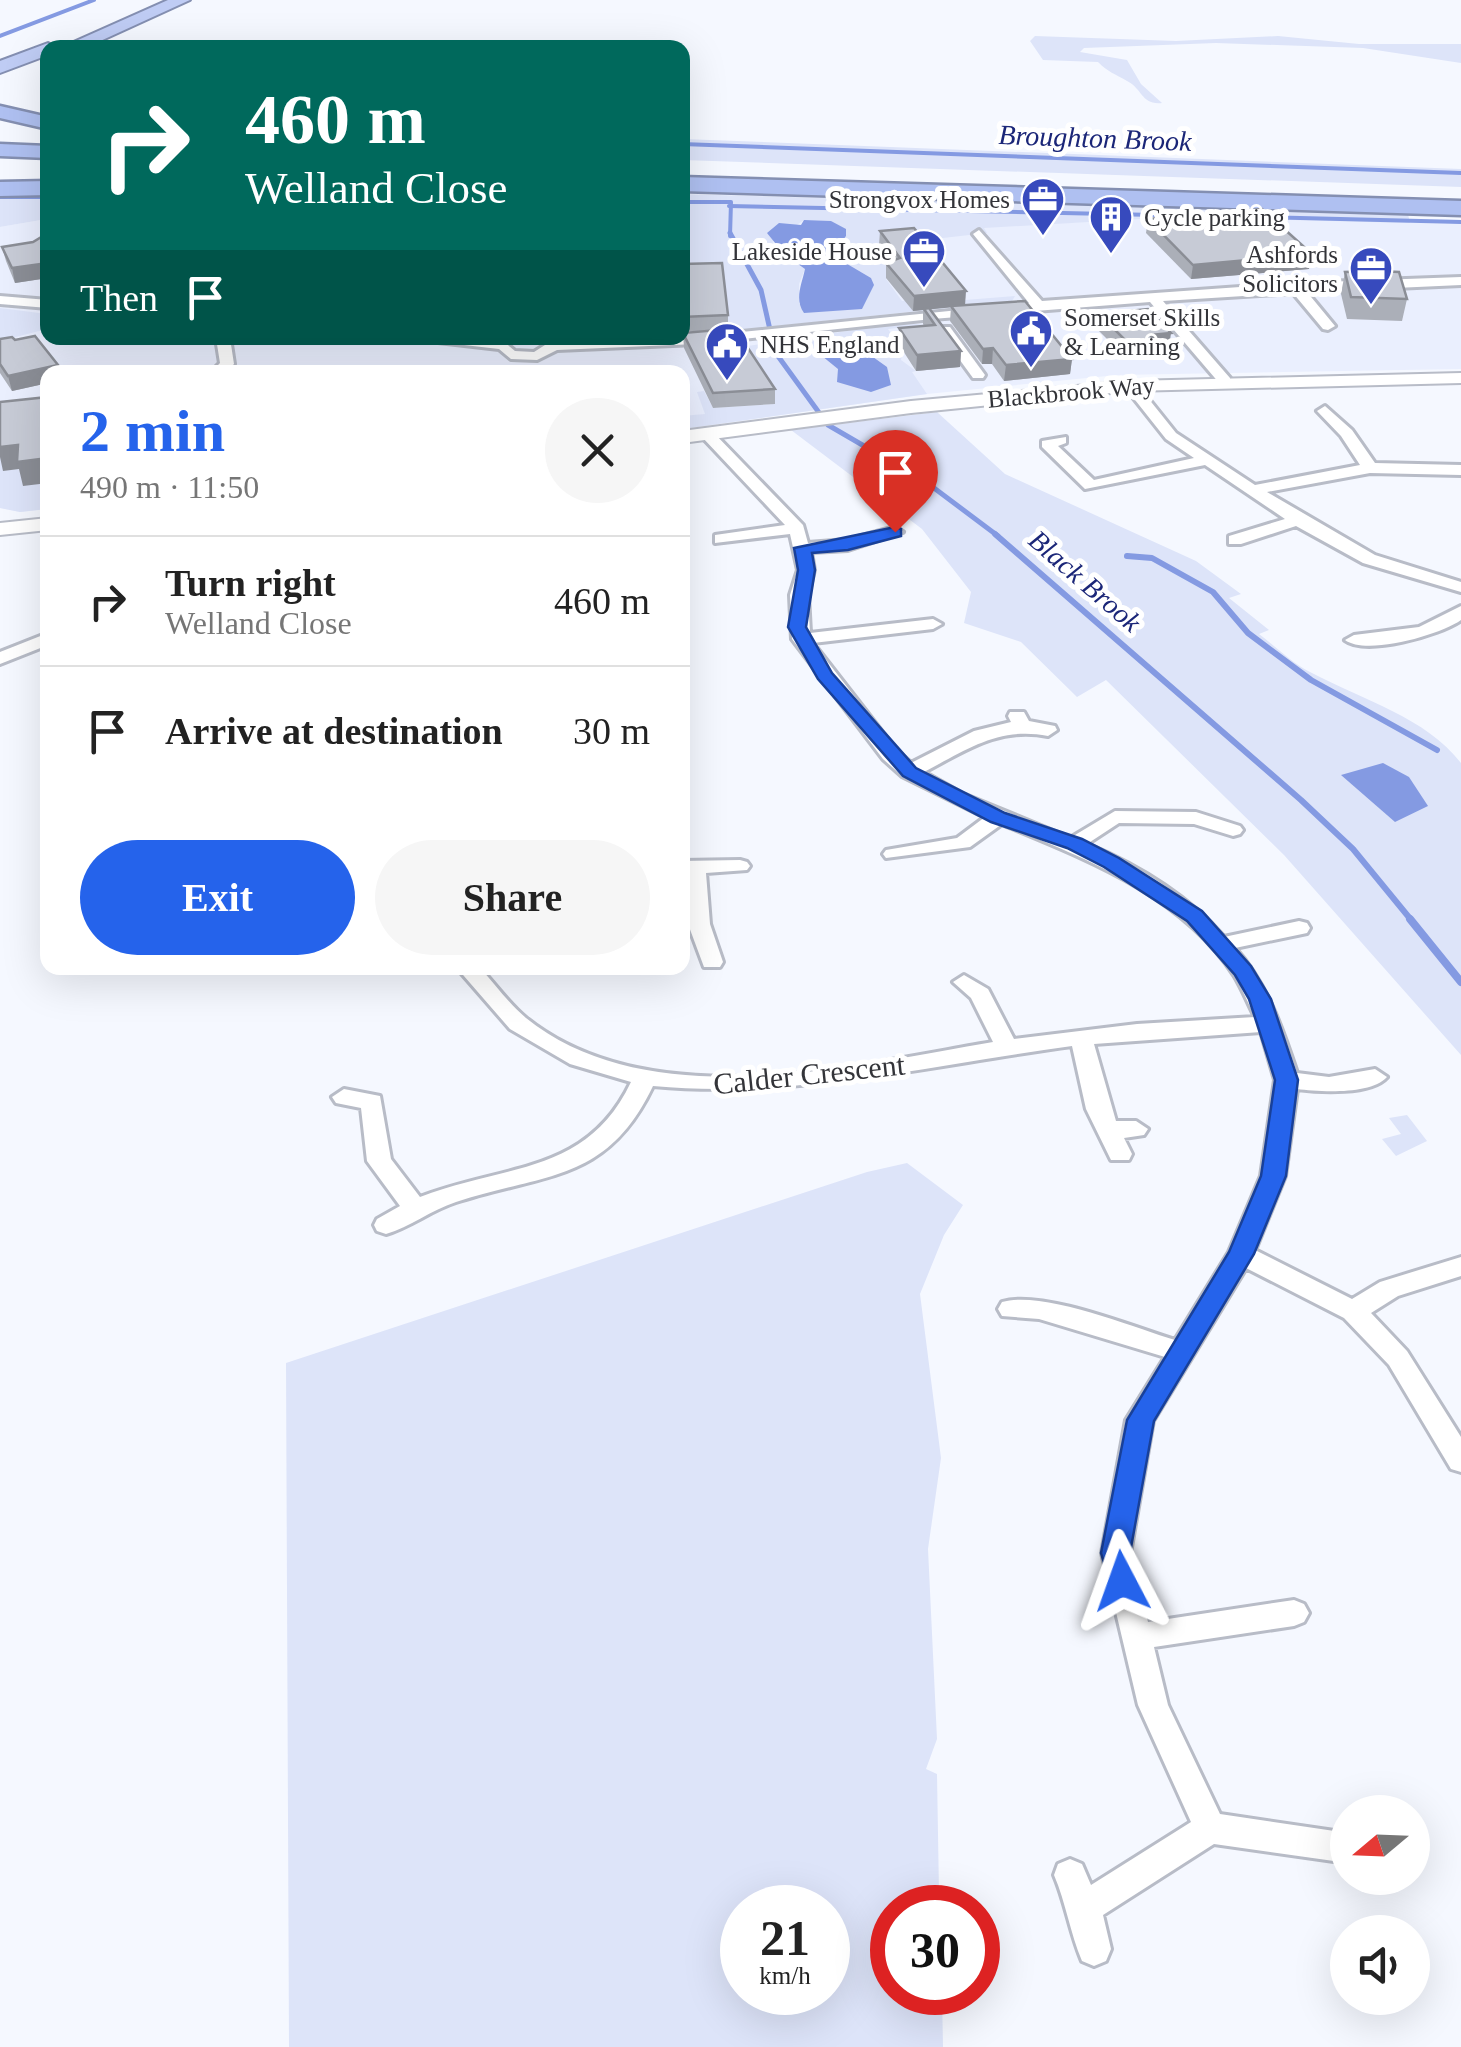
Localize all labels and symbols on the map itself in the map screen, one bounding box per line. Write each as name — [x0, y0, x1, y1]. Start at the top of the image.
water label: Broughton Brook — [998, 119, 1193, 157]
office icon: Strongvox Homes — [1020, 176, 1066, 237]
place label: Strongvox Homes — [829, 186, 1010, 213]
building icon: Cycle parking — [1088, 194, 1134, 255]
place label: Cycle parking — [1144, 204, 1285, 231]
office icon: Lakeside House — [901, 228, 947, 289]
place label: Lakeside House — [732, 238, 892, 265]
place label: Ashfords Solicitors — [1242, 241, 1338, 297]
office icon: Ashfords Solicitors — [1348, 245, 1394, 306]
place label: Somerset Skills & Learning — [1064, 304, 1220, 360]
public building icon: Somerset Skills & Learning — [1008, 308, 1054, 369]
public building icon: NHS England — [704, 321, 750, 382]
place label: NHS England — [760, 331, 900, 358]
street label: Blackbrook Way — [986, 371, 1156, 413]
pin — [853, 430, 938, 533]
water label: Black Brook — [1023, 524, 1148, 638]
street label: Calder Crescent — [712, 1047, 907, 1100]
position arrow — [1070, 1529, 1174, 1633]
north arrow — [1330, 1795, 1430, 1895]
speed limit sign: 30 — [870, 1885, 1000, 2015]

